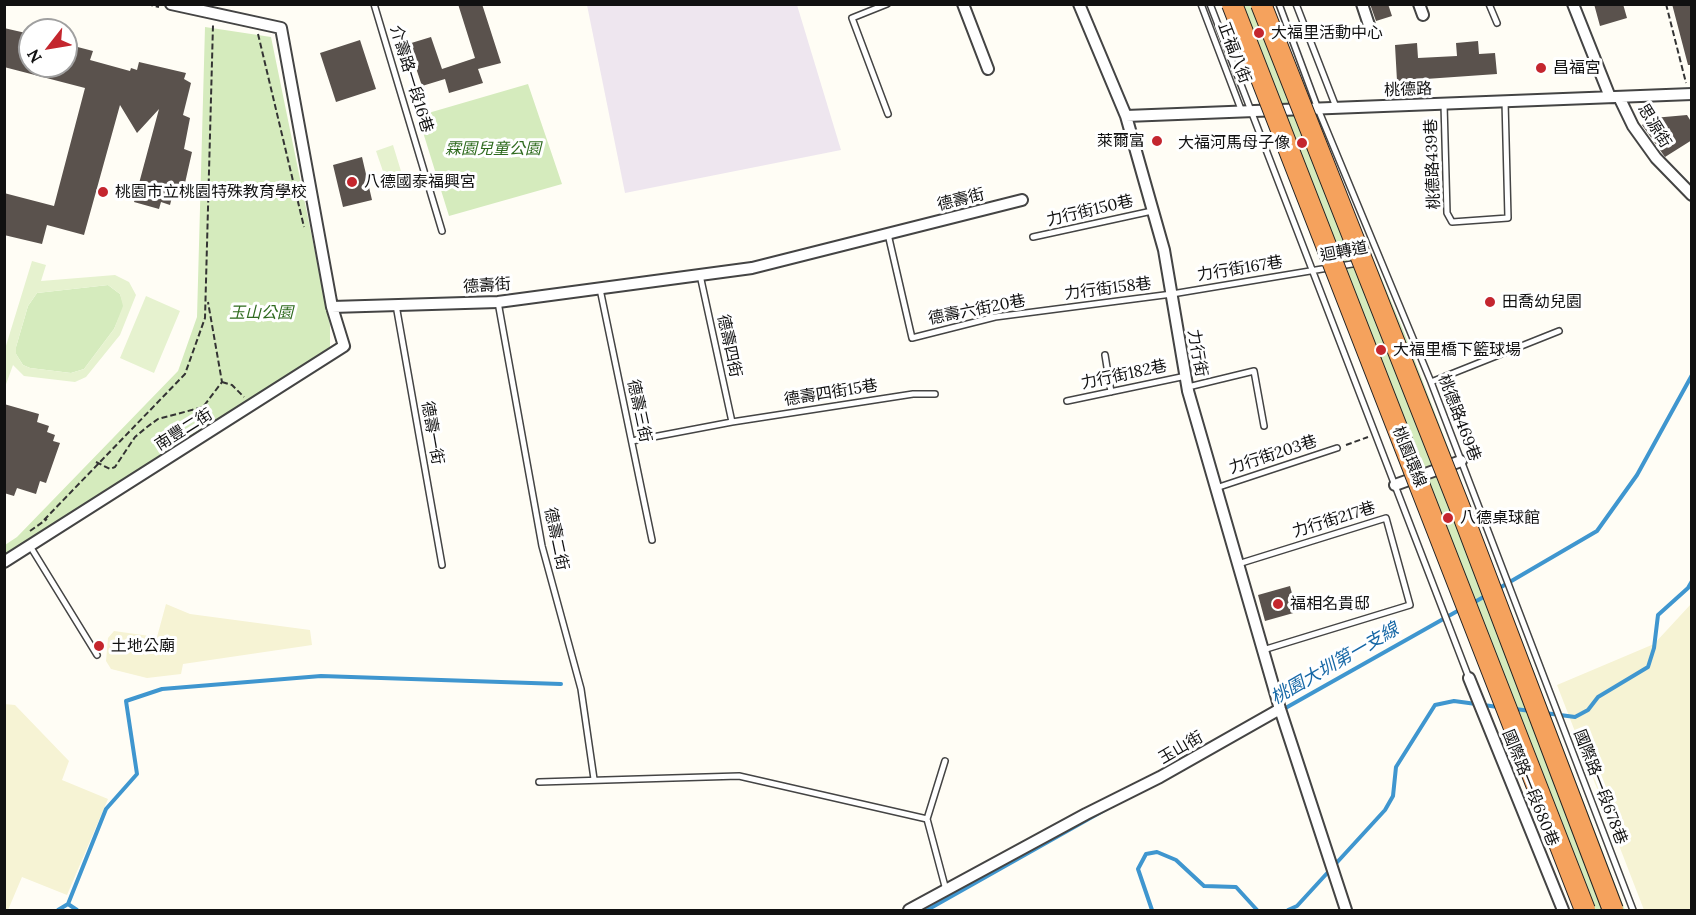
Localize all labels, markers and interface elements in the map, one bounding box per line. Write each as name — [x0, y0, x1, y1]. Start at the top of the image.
north arrow — [18, 18, 78, 78]
street label: 正福八街 — [1214, 20, 1254, 86]
street label: 介壽路一段16巷 — [386, 23, 436, 135]
place label: 大福里活動中心 — [1271, 23, 1383, 43]
marker: 大福里活動中心 — [1252, 26, 1266, 40]
text: N — [23, 46, 46, 67]
place label: 昌福宮 — [1553, 58, 1601, 78]
marker: 昌福宮 — [1534, 61, 1548, 75]
street label: 桃德路 — [1384, 80, 1432, 100]
street label: 思源街 — [1633, 101, 1675, 151]
street label: 桃德路439巷 — [1422, 118, 1444, 210]
place label: 萊爾富 — [1097, 131, 1145, 151]
place label: 大福河馬母子像 — [1178, 133, 1290, 153]
marker: 萊爾富 — [1150, 134, 1164, 148]
marker: 大福河馬母子像 — [1295, 136, 1309, 150]
park label: 霖園兒童公園 — [445, 139, 541, 159]
place label: 八德國泰福興宮 — [364, 172, 476, 192]
marker: 八德國泰福興宮 — [345, 175, 359, 189]
place label: 桃園市立桃園特殊教育學校 — [115, 182, 307, 202]
marker: 桃園市立桃園特殊教育學校 — [96, 185, 110, 199]
street label: 德壽街 — [935, 185, 987, 215]
street label: 力行街150巷 — [1045, 192, 1135, 230]
street label: 迴轉道 — [1319, 238, 1369, 266]
street label: 力行街167巷 — [1196, 253, 1284, 285]
street label: 力行街158巷 — [1063, 274, 1153, 304]
street label: 德壽街 — [462, 275, 512, 297]
street label: 德壽六街20巷 — [927, 291, 1027, 329]
place label: 田喬幼兒園 — [1502, 292, 1582, 312]
marker: 田喬幼兒園 — [1483, 295, 1497, 309]
park label: 玉山公園 — [229, 303, 293, 323]
street label: 德壽四街 — [713, 313, 745, 379]
street label: 力行街 — [1183, 328, 1211, 378]
place label: 大福里橋下籃球場 — [1393, 340, 1521, 360]
marker: 大福里橋下籃球場 — [1374, 343, 1388, 357]
street label: 力行街182巷 — [1079, 357, 1169, 393]
street label: 桃德路469巷 — [1434, 372, 1484, 464]
street label: 德壽四街15巷 — [783, 376, 879, 410]
street label: 德壽三街 — [623, 378, 655, 444]
street label: 德壽一街 — [417, 400, 447, 466]
street label: 南豐二街 — [152, 405, 216, 455]
street label: 桃園環線 — [1388, 424, 1430, 490]
street label: 力行街203巷 — [1227, 432, 1319, 478]
street label: 力行街217巷 — [1290, 498, 1378, 542]
street label: 德壽二街 — [540, 506, 572, 572]
place label: 八德桌球館 — [1460, 508, 1540, 528]
marker: 八德桌球館 — [1441, 511, 1455, 525]
place label: 福相名貴邸 — [1290, 594, 1370, 614]
marker: 福相名貴邸 — [1271, 597, 1285, 611]
water label: 桃園大圳第一支線 — [1267, 619, 1403, 709]
place label: 土地公廟 — [111, 636, 175, 656]
marker: 土地公廟 — [92, 639, 106, 653]
street label: 國際路一段680巷 — [1498, 727, 1562, 849]
street label: 國際路一段678巷 — [1569, 727, 1631, 847]
street label: 玉山街 — [1155, 728, 1207, 768]

